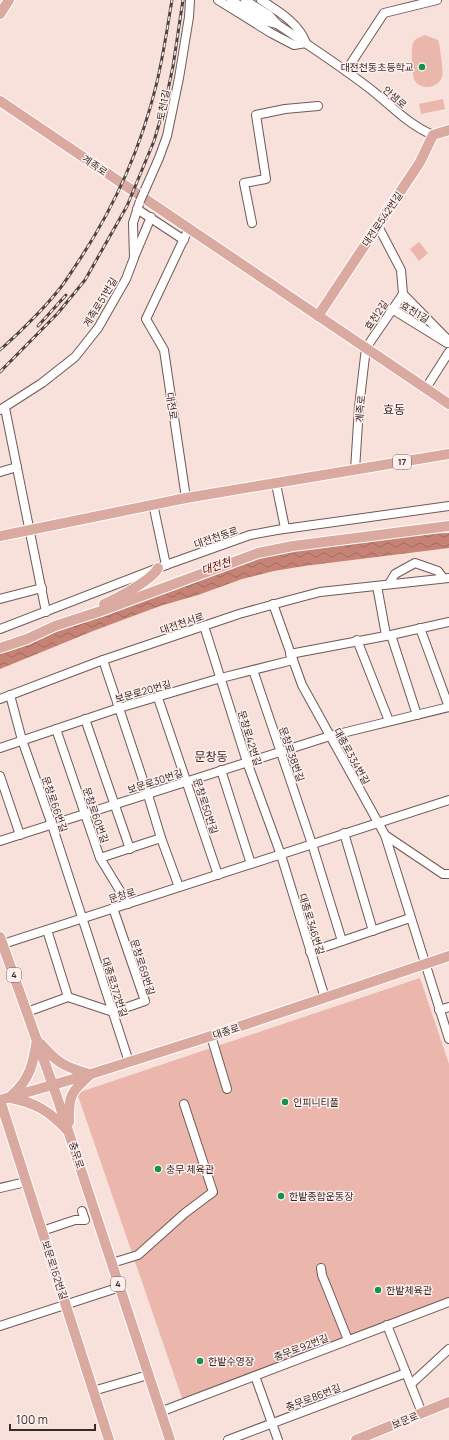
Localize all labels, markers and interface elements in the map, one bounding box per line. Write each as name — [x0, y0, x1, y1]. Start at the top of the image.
place label: 대전천동초등학교 — [340, 60, 414, 74]
marker: 대전천동초등학교 — [417, 62, 427, 72]
street label: 안샘로 — [380, 83, 410, 111]
street label: 토천1길 — [153, 88, 173, 122]
street label: 계족로 — [80, 151, 110, 179]
street label: 대전로542번길 — [358, 189, 406, 249]
street label: 계족로51번길 — [80, 275, 120, 329]
street label: 효천2길 — [361, 297, 391, 333]
street label: 효천1길 — [398, 298, 432, 326]
street label: 대전로 — [163, 391, 181, 421]
street label: 계족로 — [352, 395, 368, 423]
district label: 효동 — [383, 401, 405, 418]
road number: 17 — [393, 455, 411, 469]
street label: 대전천동로 — [192, 523, 240, 551]
water label: 대전천 — [199, 553, 234, 578]
street label: 대전천서로 — [158, 609, 206, 637]
street label: 보문로20번길 — [113, 676, 173, 706]
street label: 문창로42번길 — [235, 708, 265, 768]
street label: 문창로38번길 — [276, 725, 308, 783]
street label: 대종로334번길 — [331, 725, 373, 787]
district label: 문창동 — [194, 748, 228, 765]
street label: 보문로30번길 — [125, 765, 185, 797]
street label: 문창로66번길 — [39, 774, 71, 834]
street label: 문창로50번길 — [190, 776, 222, 836]
street label: 문창로60번길 — [80, 785, 112, 845]
street label: 문창로 — [107, 884, 137, 906]
street label: 대종로346번길 — [296, 892, 328, 956]
street label: 문창로69번길 — [127, 937, 159, 997]
street label: 대종로372번길 — [99, 955, 131, 1019]
road number: 4 — [7, 968, 21, 982]
street label: 대종로 — [211, 1020, 241, 1042]
place label: 인피니티풀 — [293, 1095, 339, 1109]
marker: 인피니티풀 — [280, 1097, 290, 1107]
street label: 충무로 — [66, 1140, 88, 1170]
place label: 충무 체육관 — [166, 1162, 215, 1176]
marker: 충무 체육관 — [153, 1164, 163, 1174]
place label: 한밭종합운동장 — [289, 1189, 353, 1203]
marker: 한밭종합운동장 — [276, 1191, 286, 1201]
street label: 보문로162번길 — [39, 1238, 71, 1302]
road number: 4 — [111, 1277, 125, 1291]
place label: 한밭체육관 — [386, 1283, 433, 1297]
marker: 한밭체육관 — [373, 1285, 383, 1295]
street label: 충무로92번길 — [271, 1330, 331, 1364]
place label: 한밭수영장 — [208, 1354, 254, 1368]
marker: 한밭수영장 — [195, 1356, 205, 1366]
street label: 충무로86번길 — [283, 1380, 343, 1414]
scale bar — [10, 1406, 95, 1432]
street label: 보문로 — [390, 1408, 420, 1432]
text: 100 m — [16, 1411, 48, 1428]

